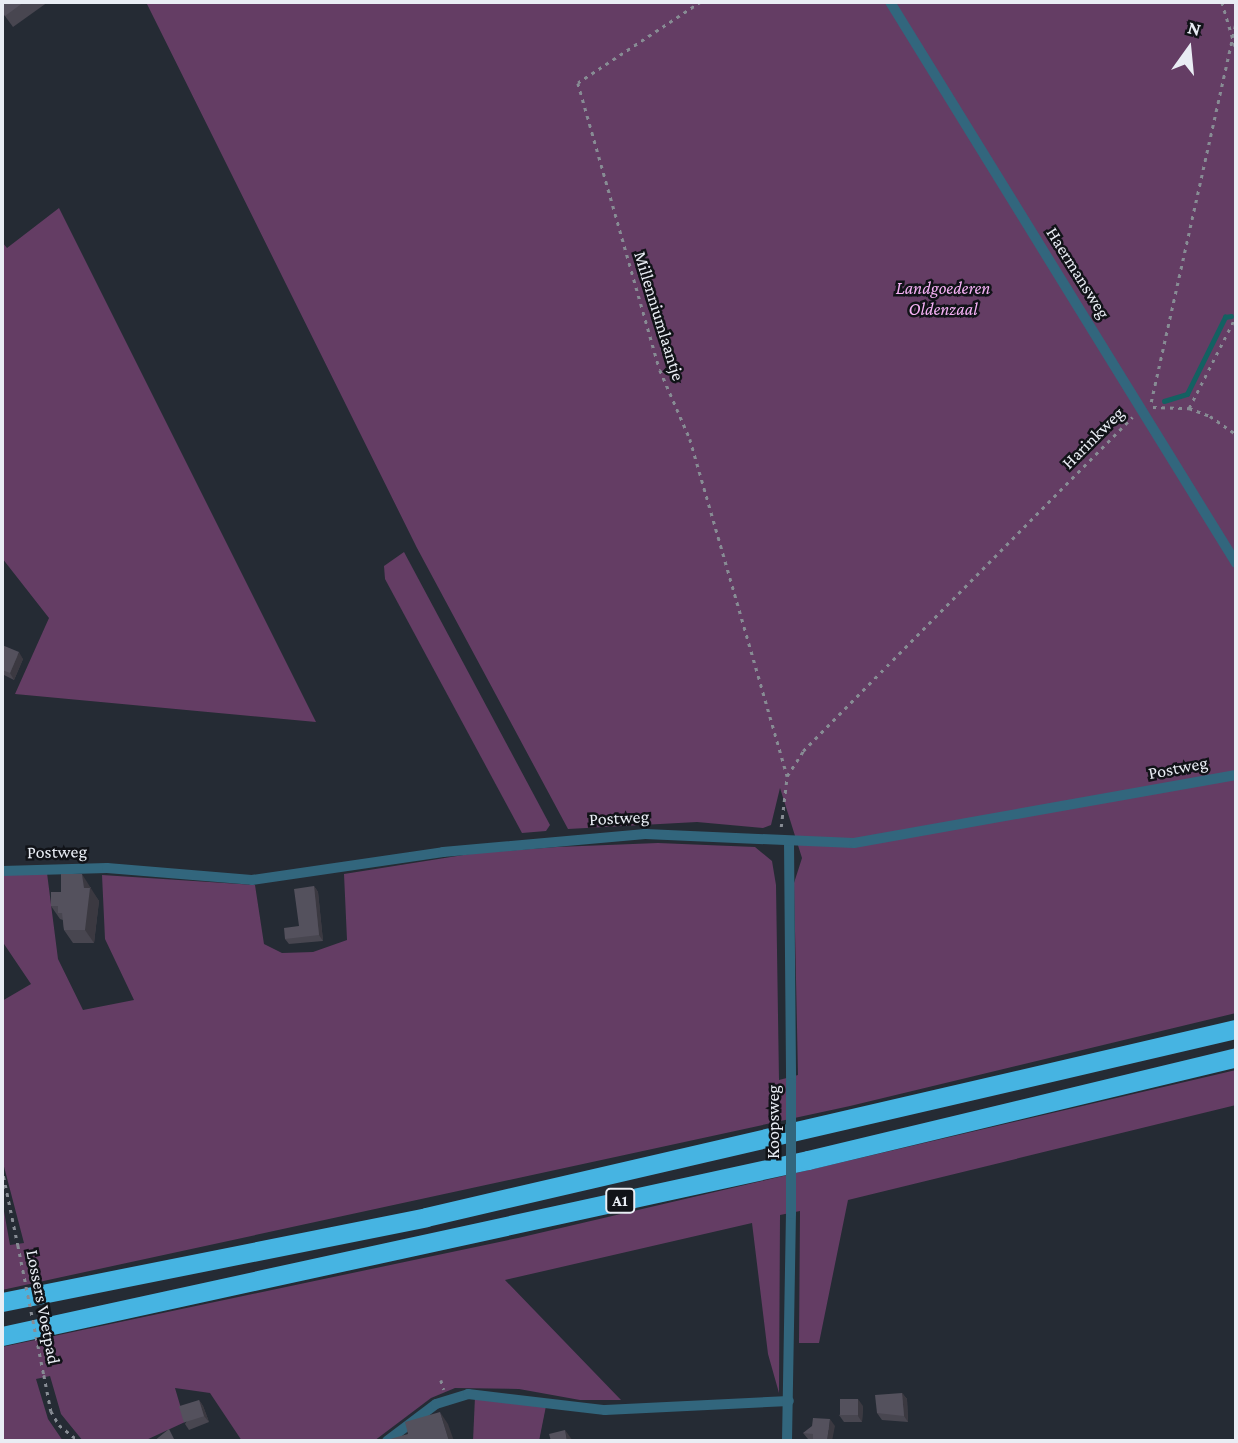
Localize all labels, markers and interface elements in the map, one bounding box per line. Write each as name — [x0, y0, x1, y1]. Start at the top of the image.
north arrow — [1154, 14, 1224, 84]
text: N — [1186, 16, 1204, 40]
street label: Haermansweg — [1041, 223, 1115, 323]
street label: Millenniumlaantje — [629, 249, 689, 383]
park label: Landgoederen Oldenzaal — [896, 278, 990, 320]
street label: Harinkweg — [1057, 402, 1129, 474]
street label: Postweg — [1146, 752, 1210, 784]
street label: Postweg — [588, 806, 650, 830]
street label: Postweg — [27, 841, 87, 863]
street label: Koopsweg — [762, 1085, 784, 1159]
road number: A1 — [604, 1189, 636, 1214]
street label: Lossers Voetpad — [21, 1248, 65, 1366]

